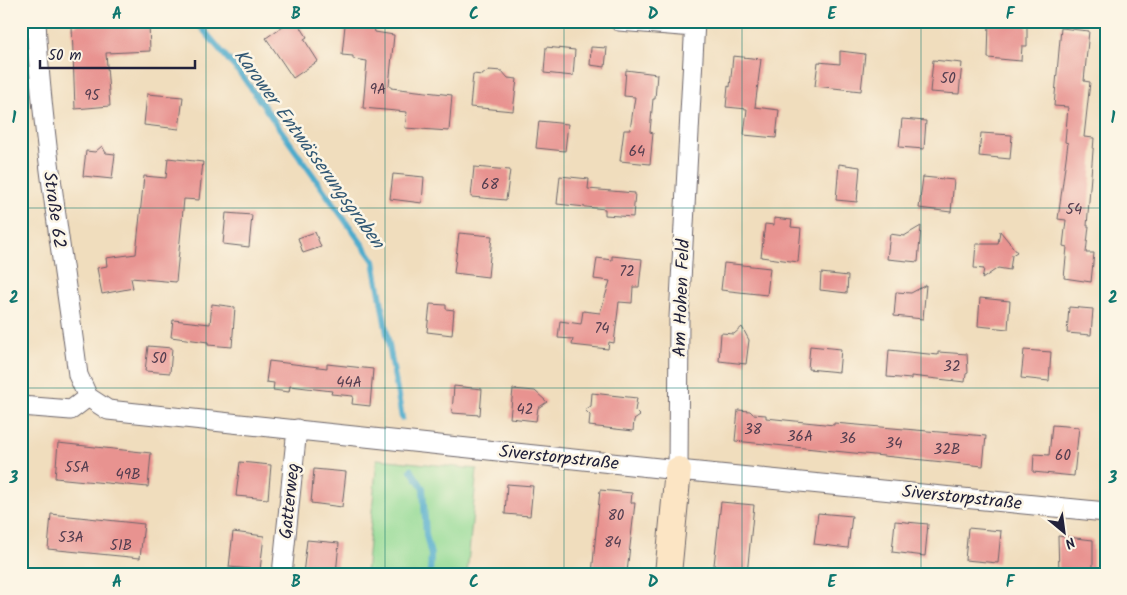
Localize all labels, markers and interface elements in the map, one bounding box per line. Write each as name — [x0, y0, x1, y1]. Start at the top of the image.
text: A — [112, 2, 122, 27]
text: B — [291, 2, 301, 27]
text: C — [469, 2, 479, 27]
text: D — [648, 2, 659, 27]
text: E — [828, 2, 838, 27]
text: F — [1006, 2, 1016, 27]
scale bar — [40, 38, 195, 70]
water label: Karower Entwässerungsgraben — [225, 43, 392, 257]
text: 50 m — [48, 44, 82, 68]
house number: 50 — [940, 67, 956, 91]
house number: 9A — [370, 78, 386, 102]
house number: 95 — [84, 84, 101, 108]
text: 1 — [12, 106, 17, 131]
text: 1 — [1111, 106, 1116, 131]
house number: 64 — [629, 140, 645, 164]
street label: Straße 62 — [34, 170, 73, 250]
house number: 68 — [481, 173, 500, 197]
house number: 54 — [1066, 198, 1082, 222]
street label: Am Hohen Feld — [666, 237, 699, 358]
house number: 72 — [619, 260, 635, 284]
text: 2 — [9, 286, 19, 311]
text: 2 — [1108, 286, 1118, 311]
house number: 74 — [594, 317, 610, 341]
house number: 50 — [151, 347, 167, 371]
house number: 32 — [943, 355, 961, 379]
house number: 44A — [336, 371, 362, 395]
house number: 42 — [517, 398, 533, 422]
house number: 38 — [744, 418, 763, 442]
house number: 36A — [787, 425, 813, 449]
house number: 36 — [840, 427, 856, 451]
house number: 34 — [886, 432, 902, 456]
street label: Siverstorpstraße — [497, 438, 620, 479]
house number: 32B — [934, 438, 960, 462]
house number: 60 — [1055, 444, 1071, 468]
house number: 55A — [64, 456, 90, 480]
street label: Gatterweg — [272, 462, 309, 541]
house number: 49B — [115, 463, 141, 487]
text: 3 — [9, 466, 19, 491]
text: 3 — [1108, 466, 1118, 491]
street label: Siverstorpstraße — [900, 478, 1023, 519]
house number: 80 — [608, 504, 625, 528]
north arrow — [1040, 508, 1090, 558]
house number: 53A — [58, 526, 84, 550]
house number: 84 — [604, 531, 622, 555]
text: N — [1060, 531, 1079, 554]
house number: 51B — [110, 534, 132, 558]
text: A — [112, 570, 122, 595]
text: B — [291, 570, 301, 595]
text: C — [469, 570, 479, 595]
text: D — [648, 570, 659, 595]
text: E — [828, 570, 838, 595]
text: F — [1006, 570, 1016, 595]

